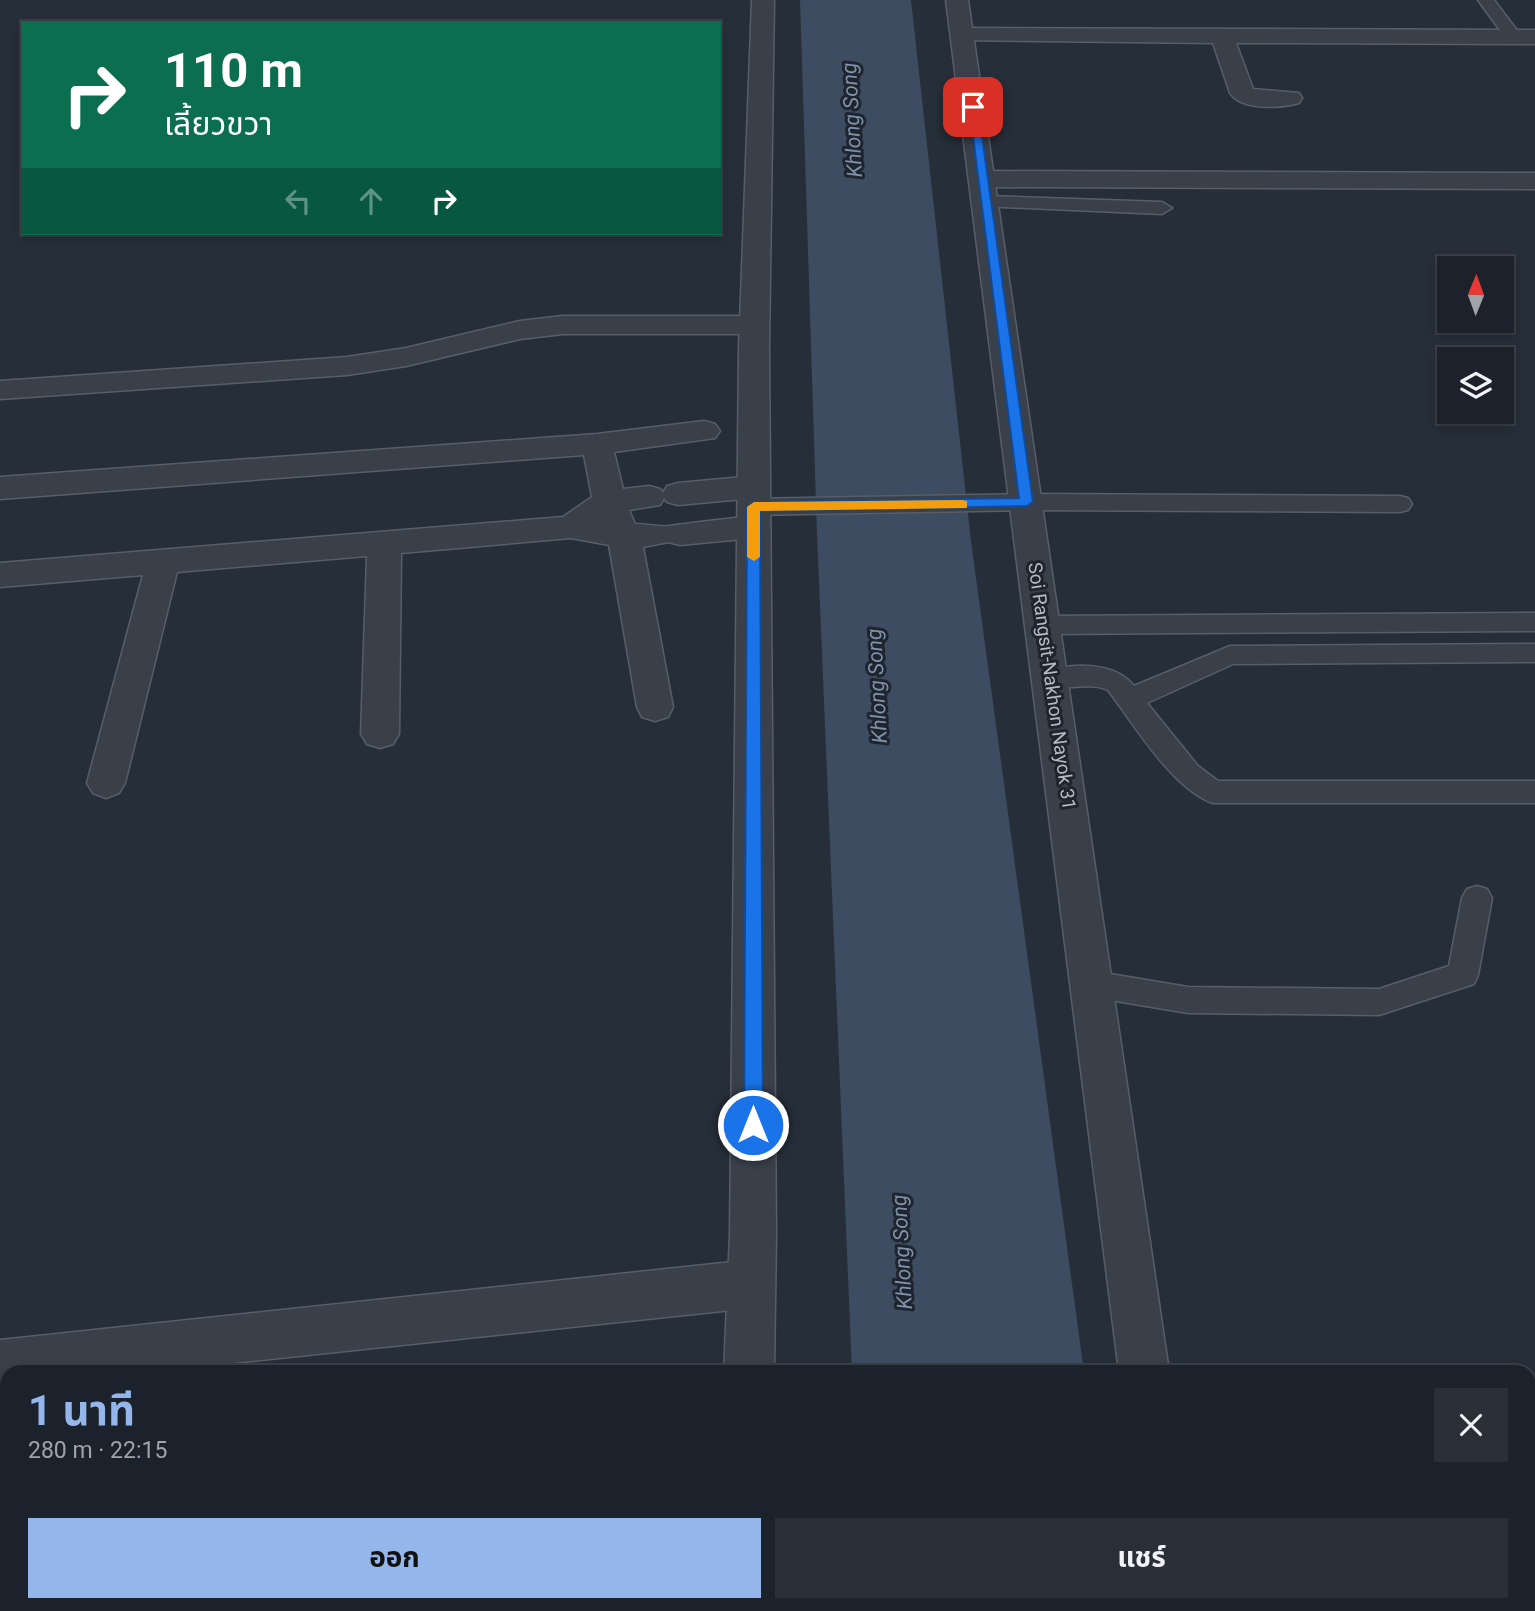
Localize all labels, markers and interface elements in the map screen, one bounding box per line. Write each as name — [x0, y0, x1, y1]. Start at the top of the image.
text: 110 m — [164, 42, 303, 99]
icon: right — [49, 49, 140, 140]
water label: Khlong Song — [837, 62, 867, 178]
pin — [943, 77, 1003, 137]
icon: arrive — [954, 88, 992, 126]
text: เลี้ยวขวา — [164, 105, 272, 143]
icon: left — [279, 182, 317, 220]
icon: ahead — [352, 182, 390, 220]
icon: right — [425, 182, 463, 220]
north arrow — [1437, 256, 1514, 332]
map controls — [1437, 256, 1514, 424]
button: layers — [1437, 347, 1514, 424]
street label: Soi Rangsit-Nakhon Nayok 31 — [1023, 561, 1081, 811]
water label: Khlong Song — [862, 628, 892, 744]
position arrow — [716, 1088, 790, 1162]
water label: Khlong Song — [887, 1194, 917, 1310]
text: 1 นาที — [28, 1386, 135, 1435]
button: close — [1434, 1388, 1508, 1462]
text: 280 m · 22:15 — [28, 1437, 167, 1464]
button: ออก — [28, 1518, 761, 1598]
button: แชร์ — [775, 1518, 1508, 1598]

